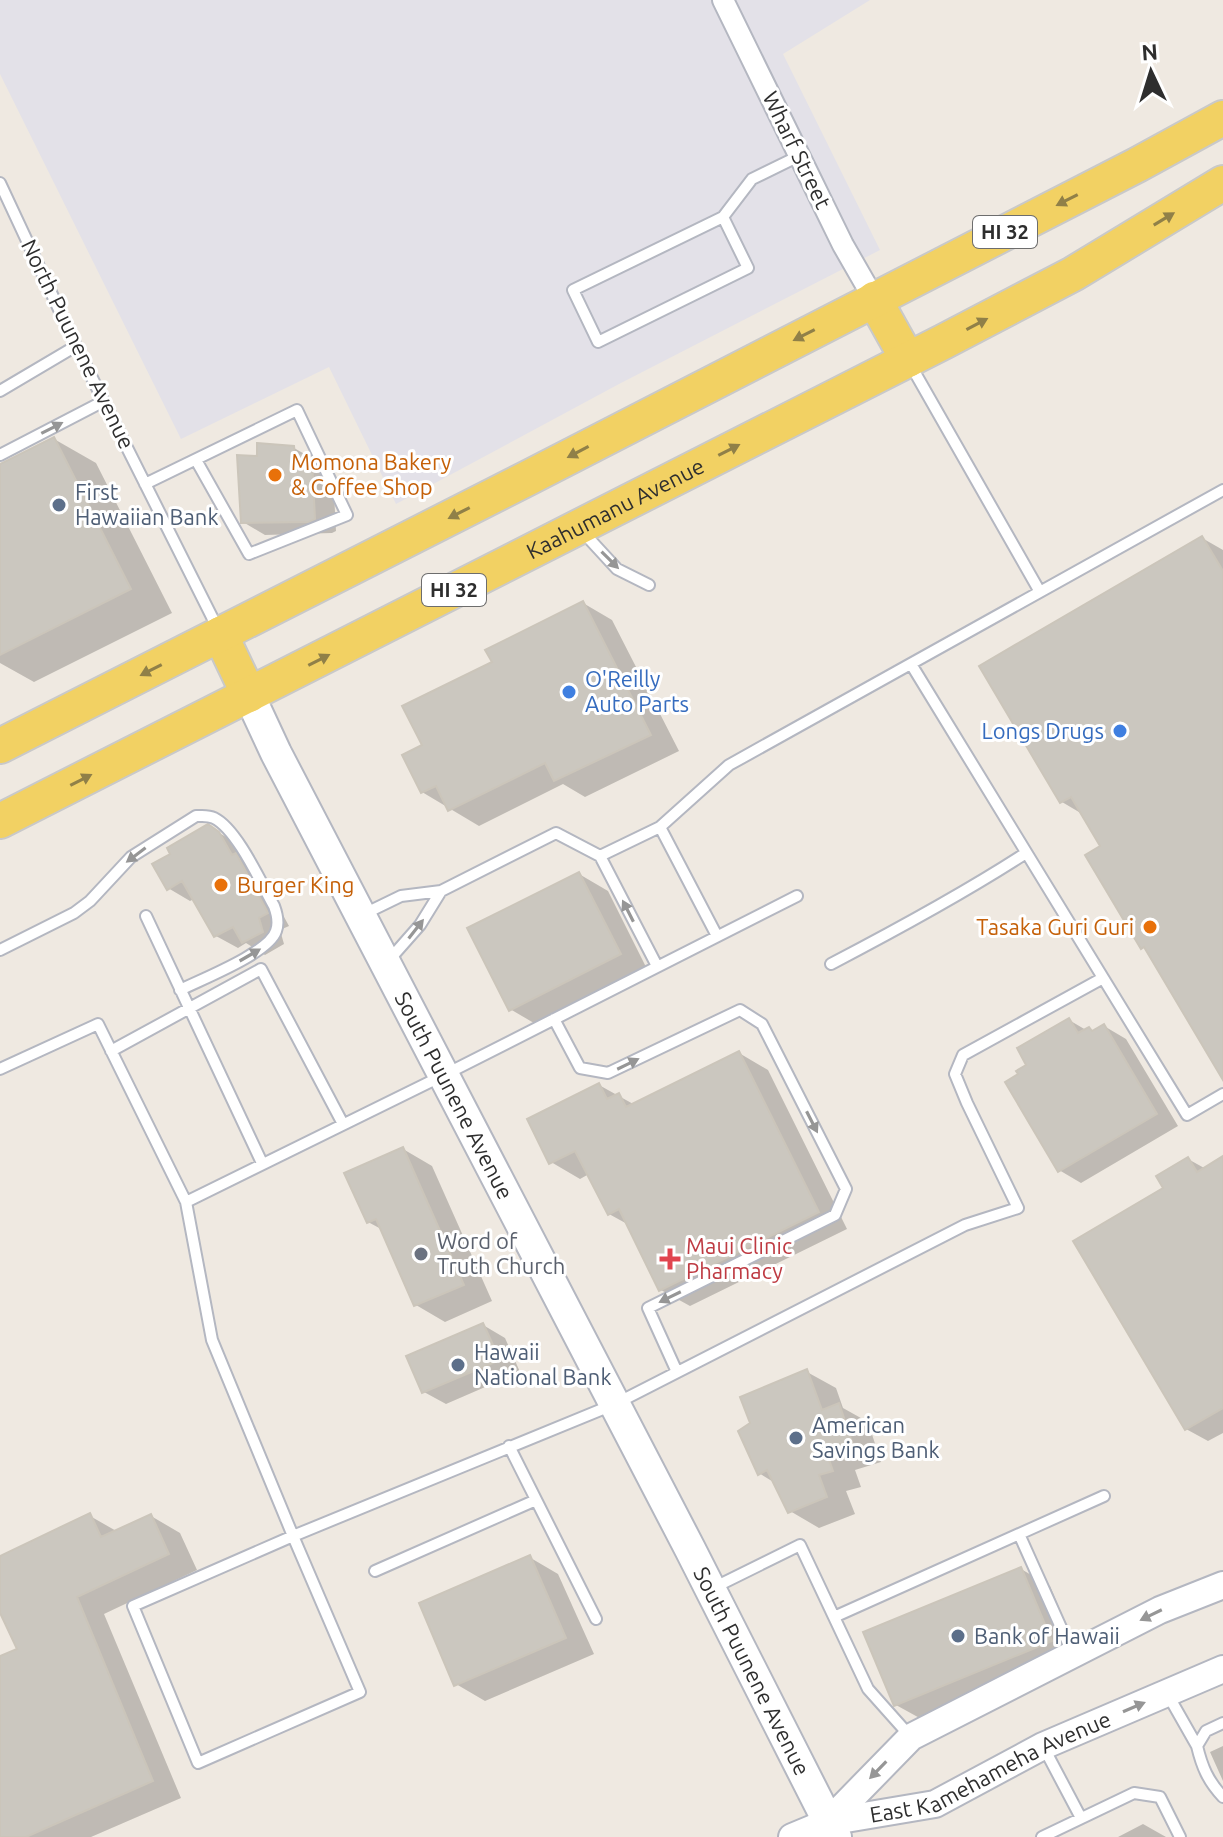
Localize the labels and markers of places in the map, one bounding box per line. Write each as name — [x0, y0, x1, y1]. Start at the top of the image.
place label: Momona Bakery & Coffee Shop — [291, 449, 452, 499]
marker: Momona Bakery & Coffee Shop — [266, 466, 284, 484]
place label: First Hawaiian Bank — [75, 479, 219, 529]
marker: First Hawaiian Bank — [50, 496, 68, 514]
place label: O'Reilly Auto Parts — [585, 666, 689, 716]
marker: O'Reilly Auto Parts — [560, 683, 578, 701]
place label: Longs Drugs — [982, 718, 1104, 743]
marker: Longs Drugs — [1111, 722, 1129, 740]
place label: Burger King — [237, 872, 354, 897]
marker: Burger King — [212, 876, 230, 894]
place label: Tasaka Guri Guri — [976, 914, 1134, 939]
marker: Tasaka Guri Guri — [1141, 918, 1159, 936]
place label: Word of Truth Church — [437, 1228, 565, 1278]
place label: Maui Clinic Pharmacy — [686, 1233, 792, 1283]
marker: Word of Truth Church — [412, 1245, 430, 1263]
marker: Maui Clinic Pharmacy — [661, 1250, 679, 1268]
place label: Hawaii National Bank — [474, 1339, 612, 1389]
marker: Hawaii National Bank — [449, 1356, 467, 1374]
place label: American Savings Bank — [812, 1412, 940, 1462]
marker: American Savings Bank — [787, 1429, 805, 1447]
place label: Bank of Hawaii — [974, 1623, 1120, 1648]
marker: Bank of Hawaii — [949, 1627, 967, 1645]

